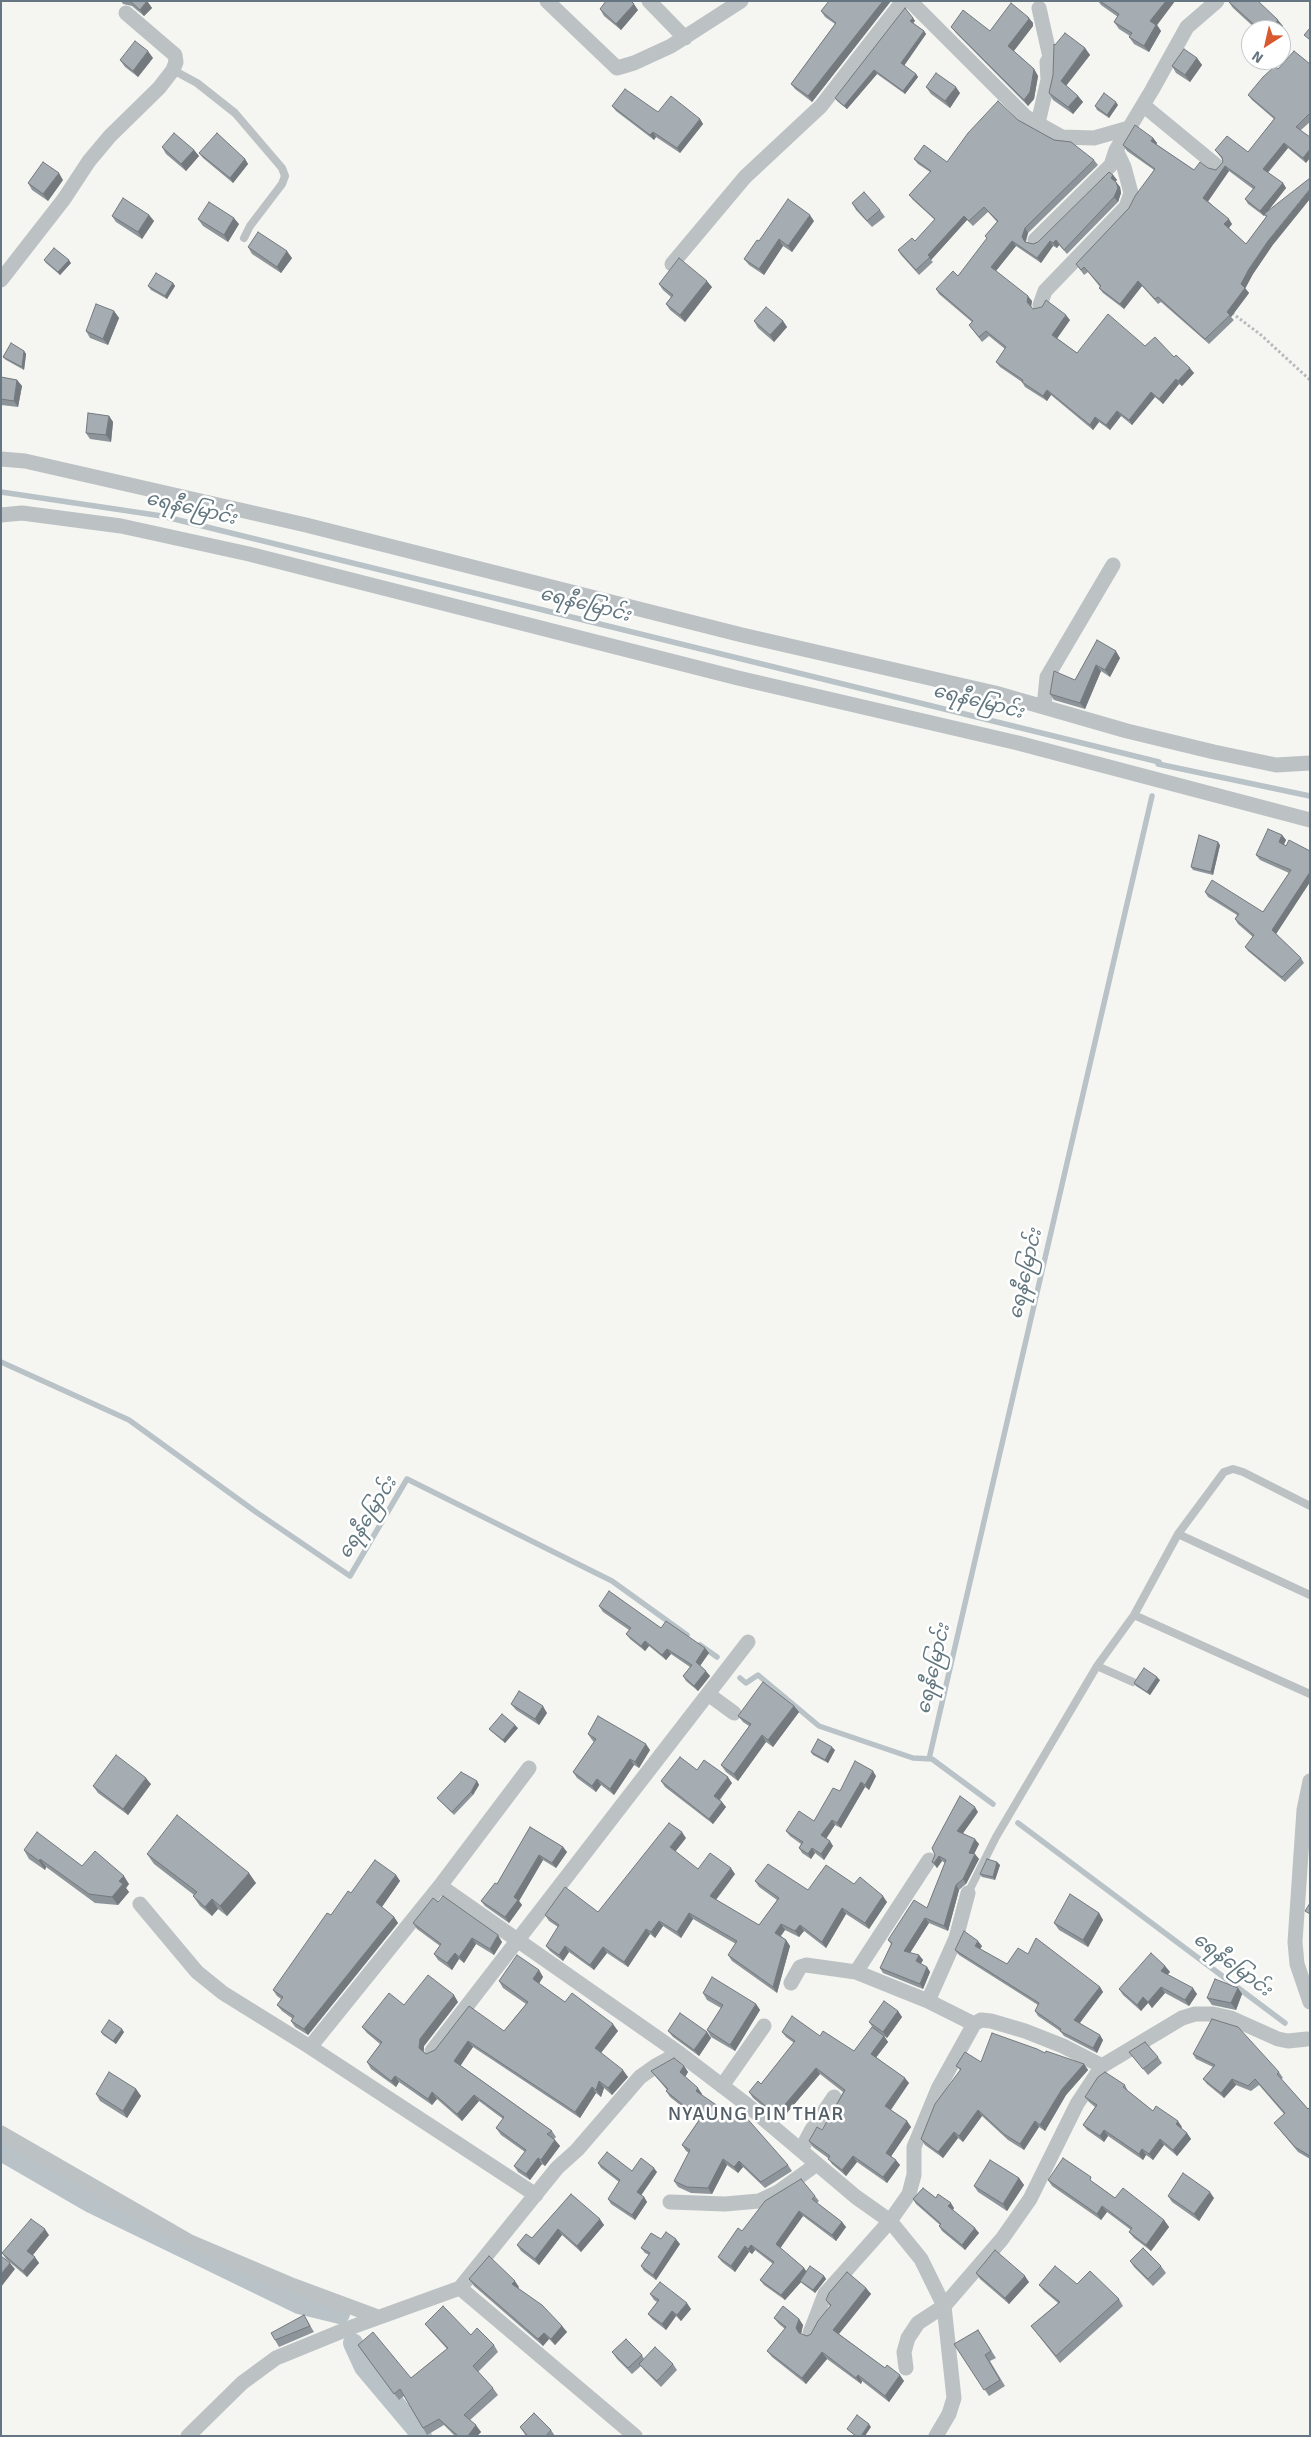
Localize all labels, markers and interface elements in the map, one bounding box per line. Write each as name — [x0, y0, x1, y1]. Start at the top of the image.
north arrow — [1241, 20, 1291, 70]
text: N — [1249, 47, 1267, 67]
water label: ရေနီမြောင်း — [144, 488, 238, 530]
water label: ရေနီမြောင်း — [538, 583, 632, 627]
water label: ရေနီမြောင်း — [931, 680, 1025, 724]
water label: ရေနီမြောင်း — [1005, 1227, 1047, 1321]
water label: ရေနီမြောင်း — [334, 1473, 402, 1563]
water label: ရေနီမြောင်း — [913, 1622, 955, 1716]
water label: ရေနီမြောင်း — [1188, 1928, 1276, 2002]
district label: NYAUNG PIN THAR — [666, 2103, 846, 2127]

